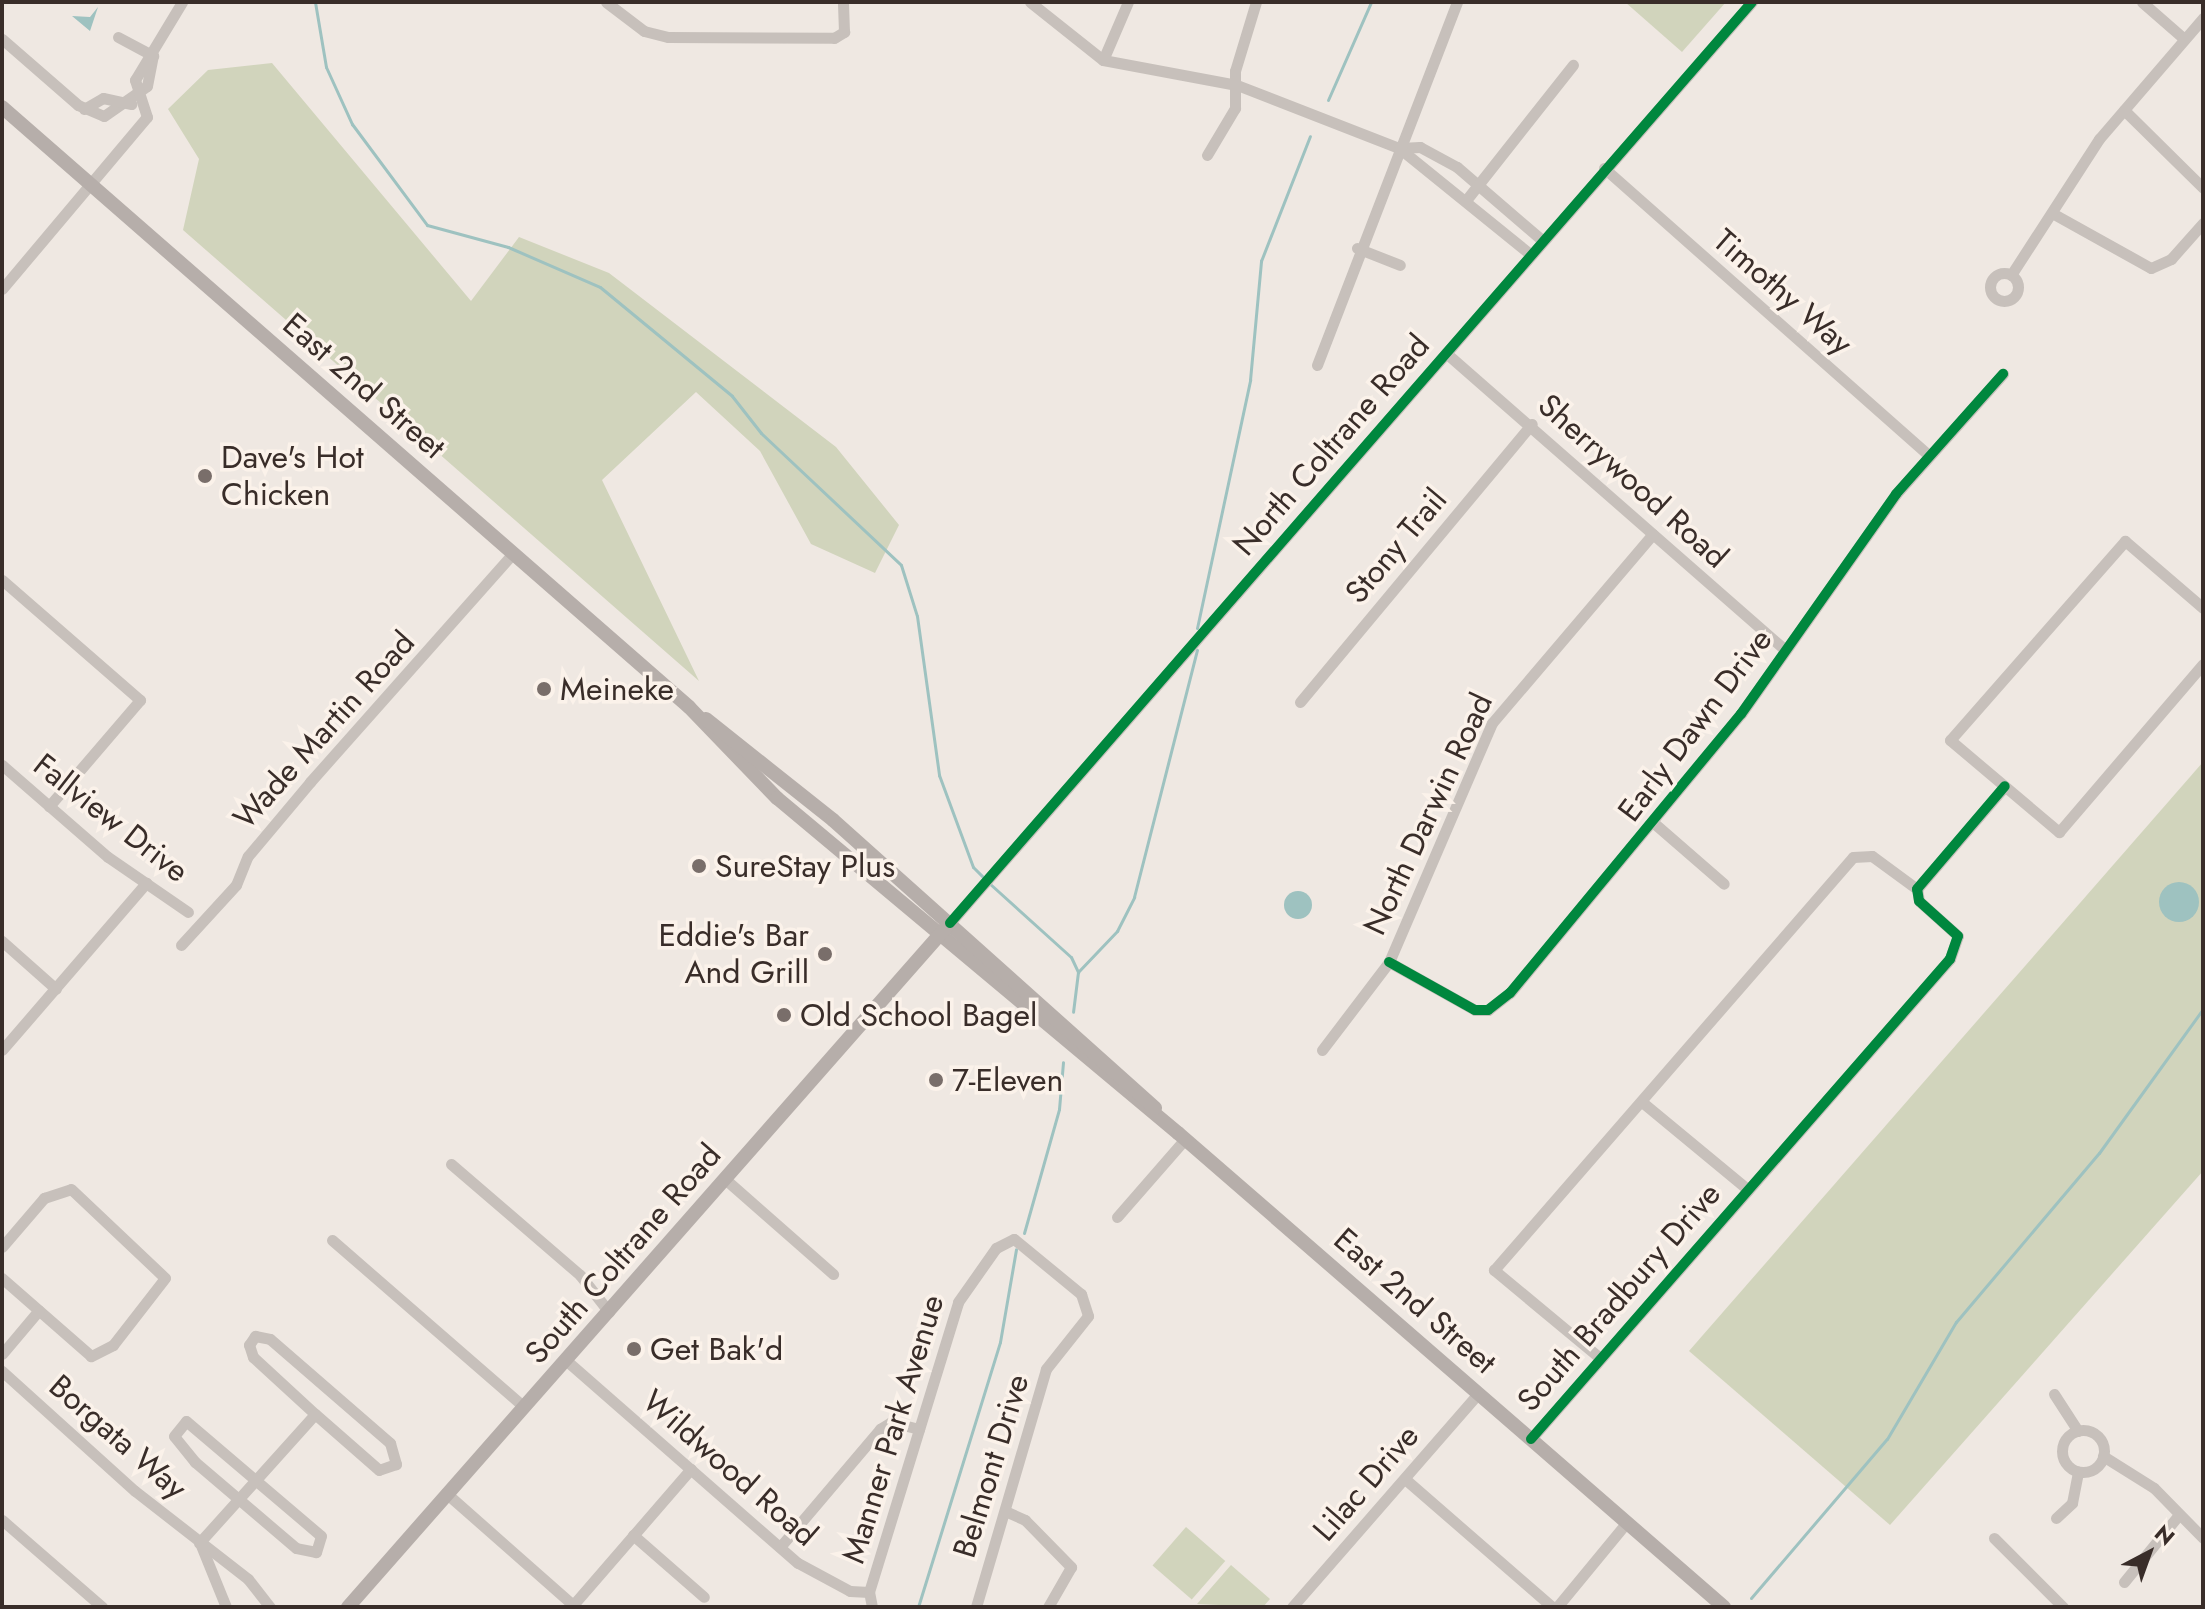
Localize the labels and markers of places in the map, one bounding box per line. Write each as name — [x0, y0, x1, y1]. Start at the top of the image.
place label: Dave's Hot Chicken — [221, 439, 364, 514]
marker: Dave's Hot Chicken — [196, 467, 214, 485]
place label: Meineke — [560, 670, 674, 708]
marker: Meineke — [535, 680, 553, 698]
place label: SureStay Plus — [715, 847, 895, 885]
marker: SureStay Plus — [690, 857, 708, 875]
place label: Eddie's Bar And Grill — [658, 917, 809, 992]
marker: Eddie's Bar And Grill — [816, 945, 834, 963]
place label: Old School Bagel — [800, 996, 1037, 1034]
marker: Old School Bagel — [775, 1006, 793, 1024]
place label: 7-Eleven — [952, 1061, 1063, 1099]
marker: 7-Eleven — [927, 1071, 945, 1089]
place label: Get Bak'd — [650, 1330, 783, 1368]
marker: Get Bak'd — [625, 1340, 643, 1358]

